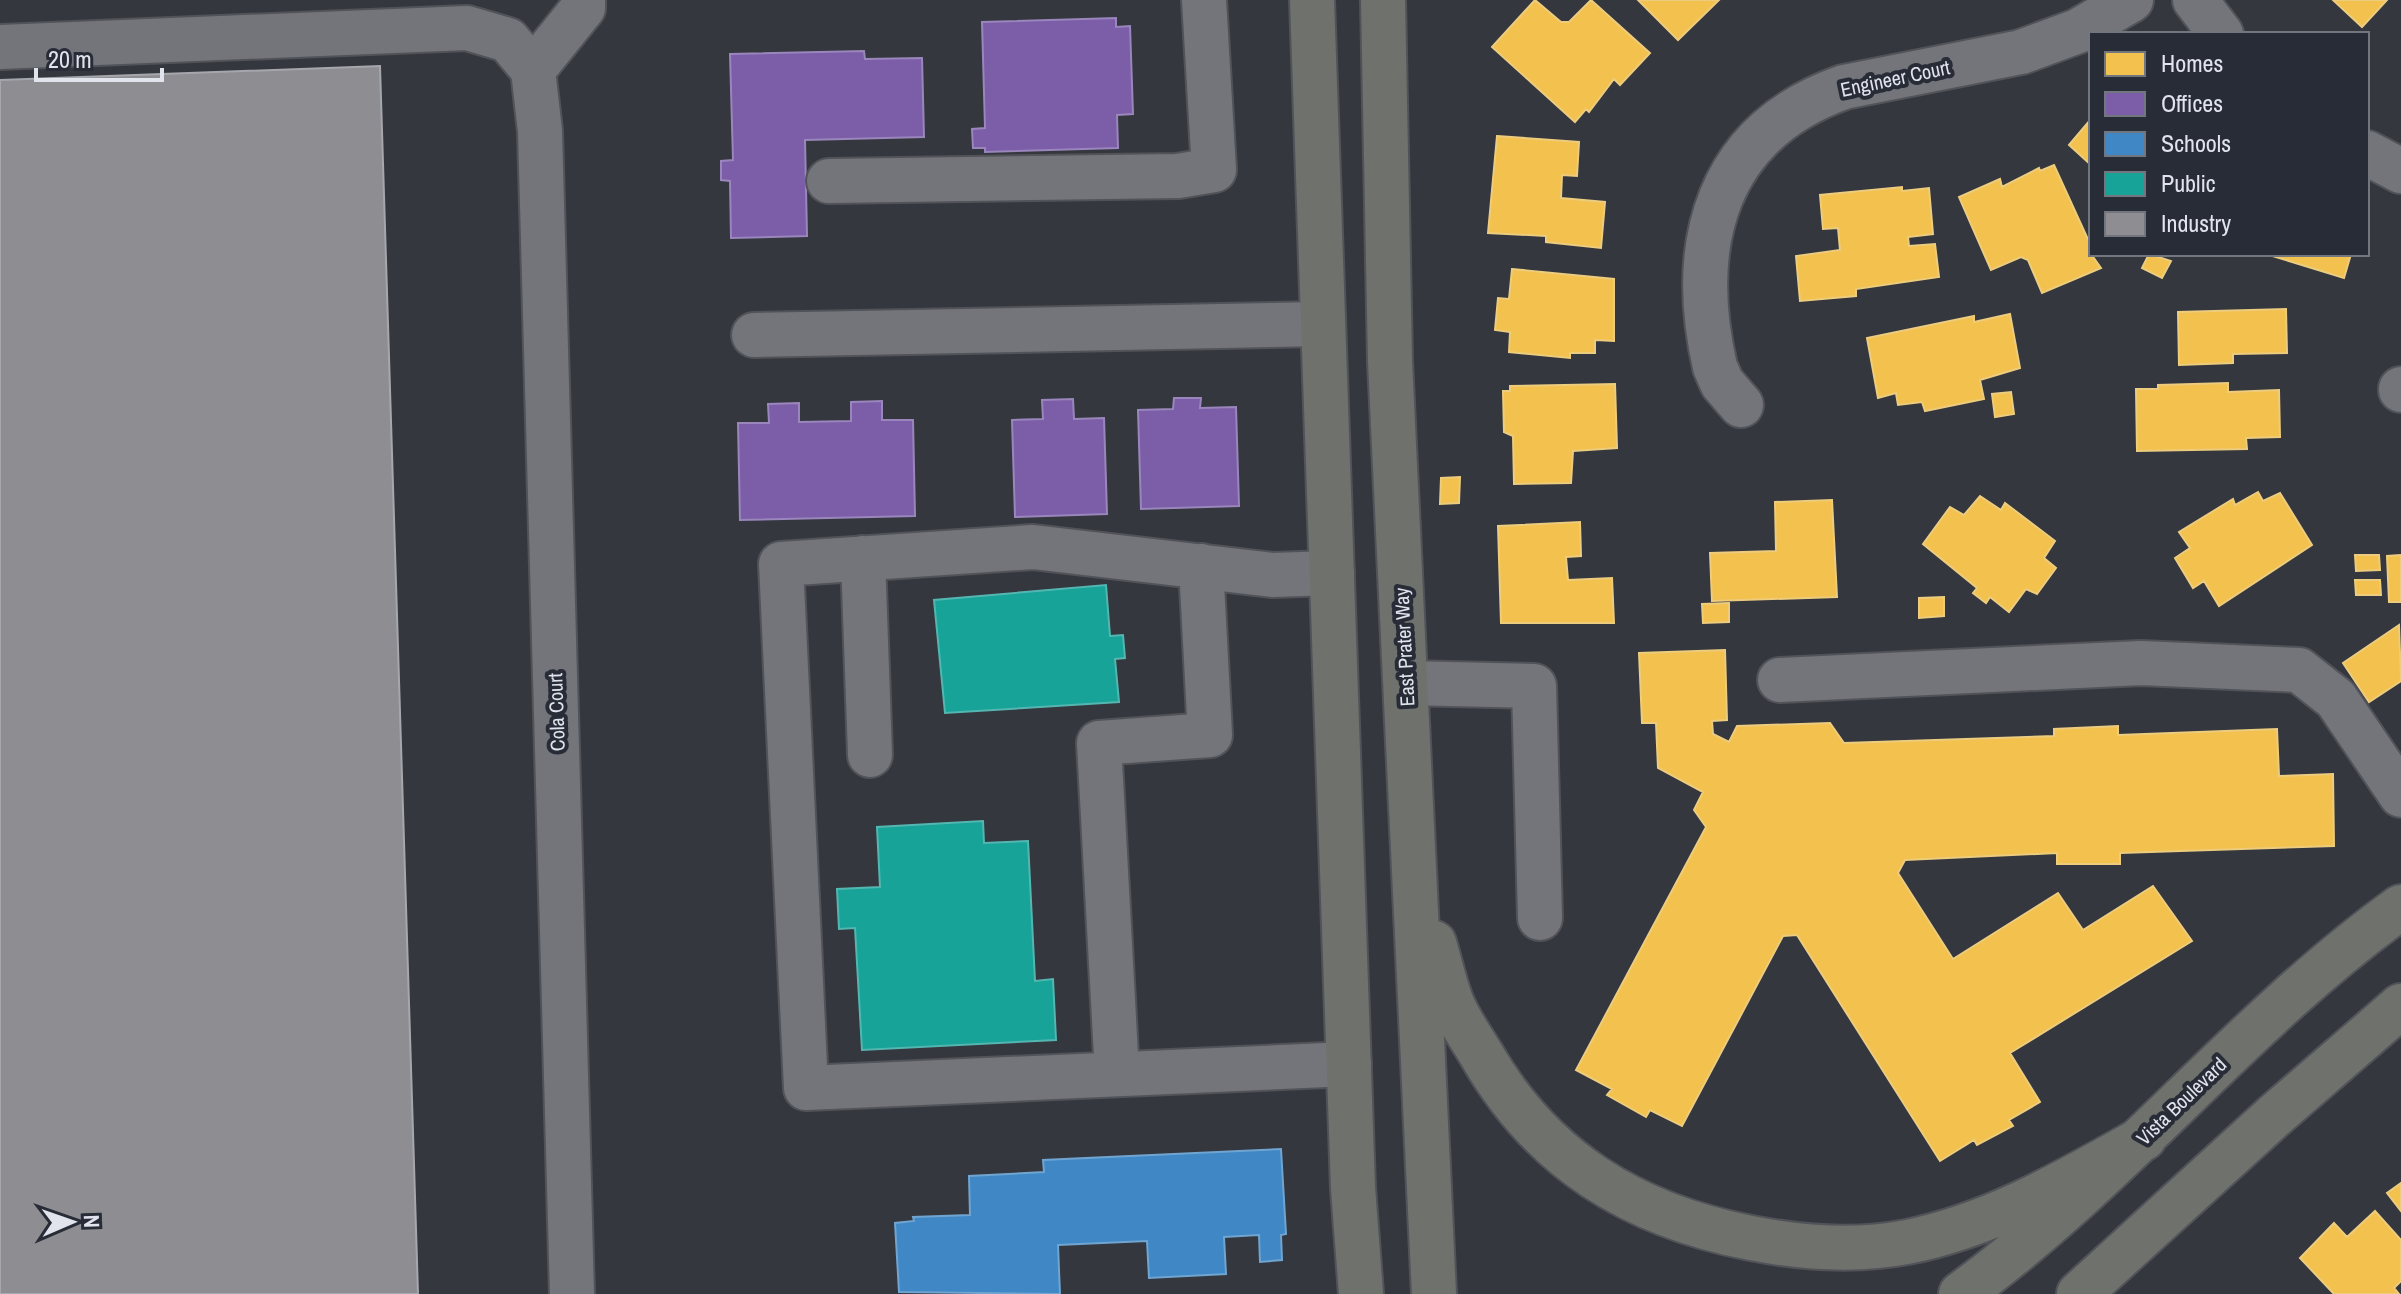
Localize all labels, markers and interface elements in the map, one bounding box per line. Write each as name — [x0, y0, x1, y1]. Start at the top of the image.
scale bar — [36, 32, 162, 82]
legend — [2089, 32, 2369, 256]
text: 20 m — [48, 43, 92, 75]
text: Homes — [2161, 47, 2223, 79]
street label: Engineer Court — [1838, 53, 1953, 103]
text: Offices — [2161, 87, 2223, 119]
text: Schools — [2161, 127, 2231, 159]
text: Public — [2161, 167, 2216, 199]
text: Industry — [2161, 207, 2231, 239]
street label: East Prater Way — [1387, 586, 1421, 707]
street label: Cola Court — [541, 672, 571, 752]
street label: Vista Boulevard — [2130, 1051, 2232, 1151]
north arrow — [32, 1182, 112, 1262]
text: N — [77, 1214, 107, 1228]

